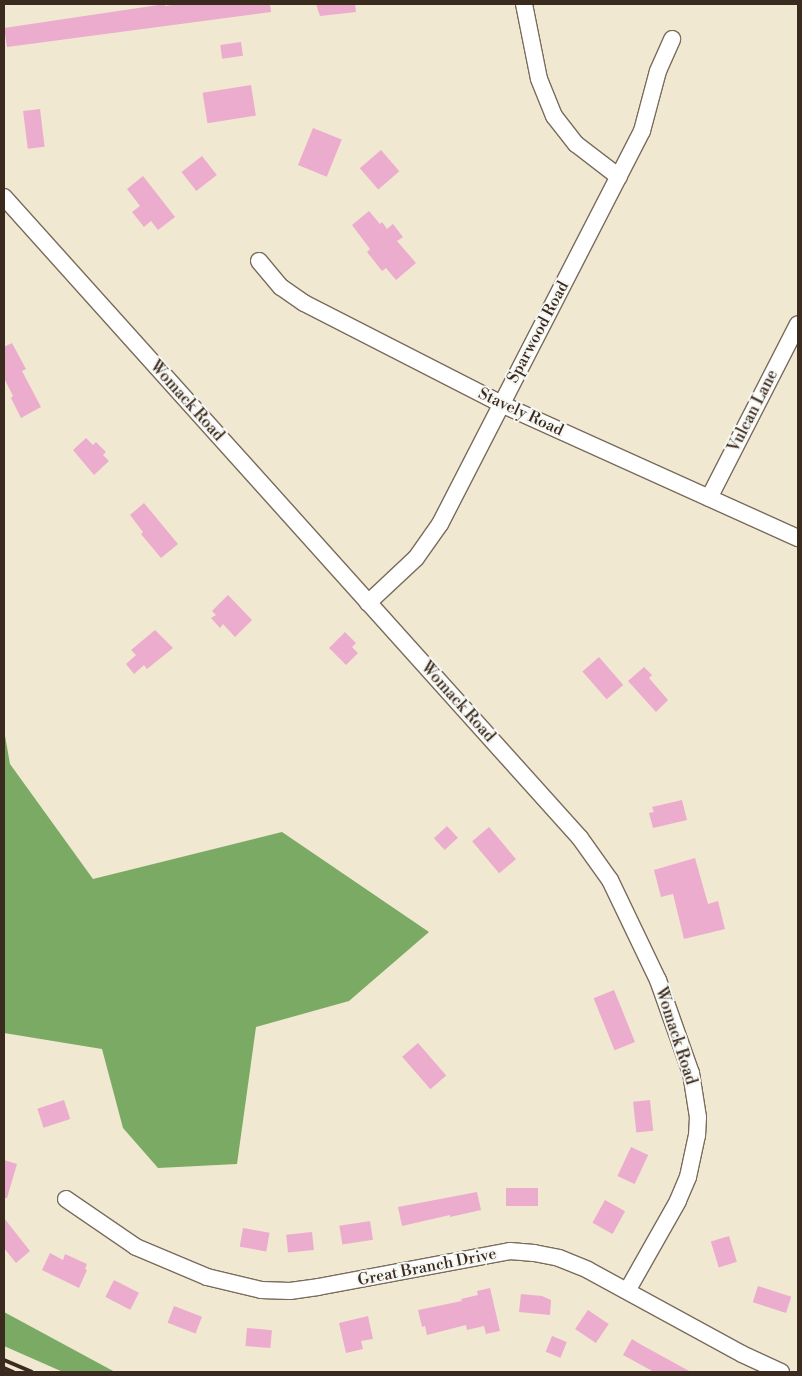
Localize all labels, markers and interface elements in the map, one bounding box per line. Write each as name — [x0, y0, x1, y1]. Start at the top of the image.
street label: Sparwood Road — [503, 278, 573, 386]
street label: Womack Road — [146, 357, 228, 445]
street label: Vulcan Lane — [724, 367, 782, 455]
street label: Stavely Road — [475, 384, 567, 440]
street label: Womack Road — [417, 658, 499, 746]
street label: Womack Road — [651, 985, 701, 1087]
street label: Great Branch Drive — [356, 1244, 498, 1290]

